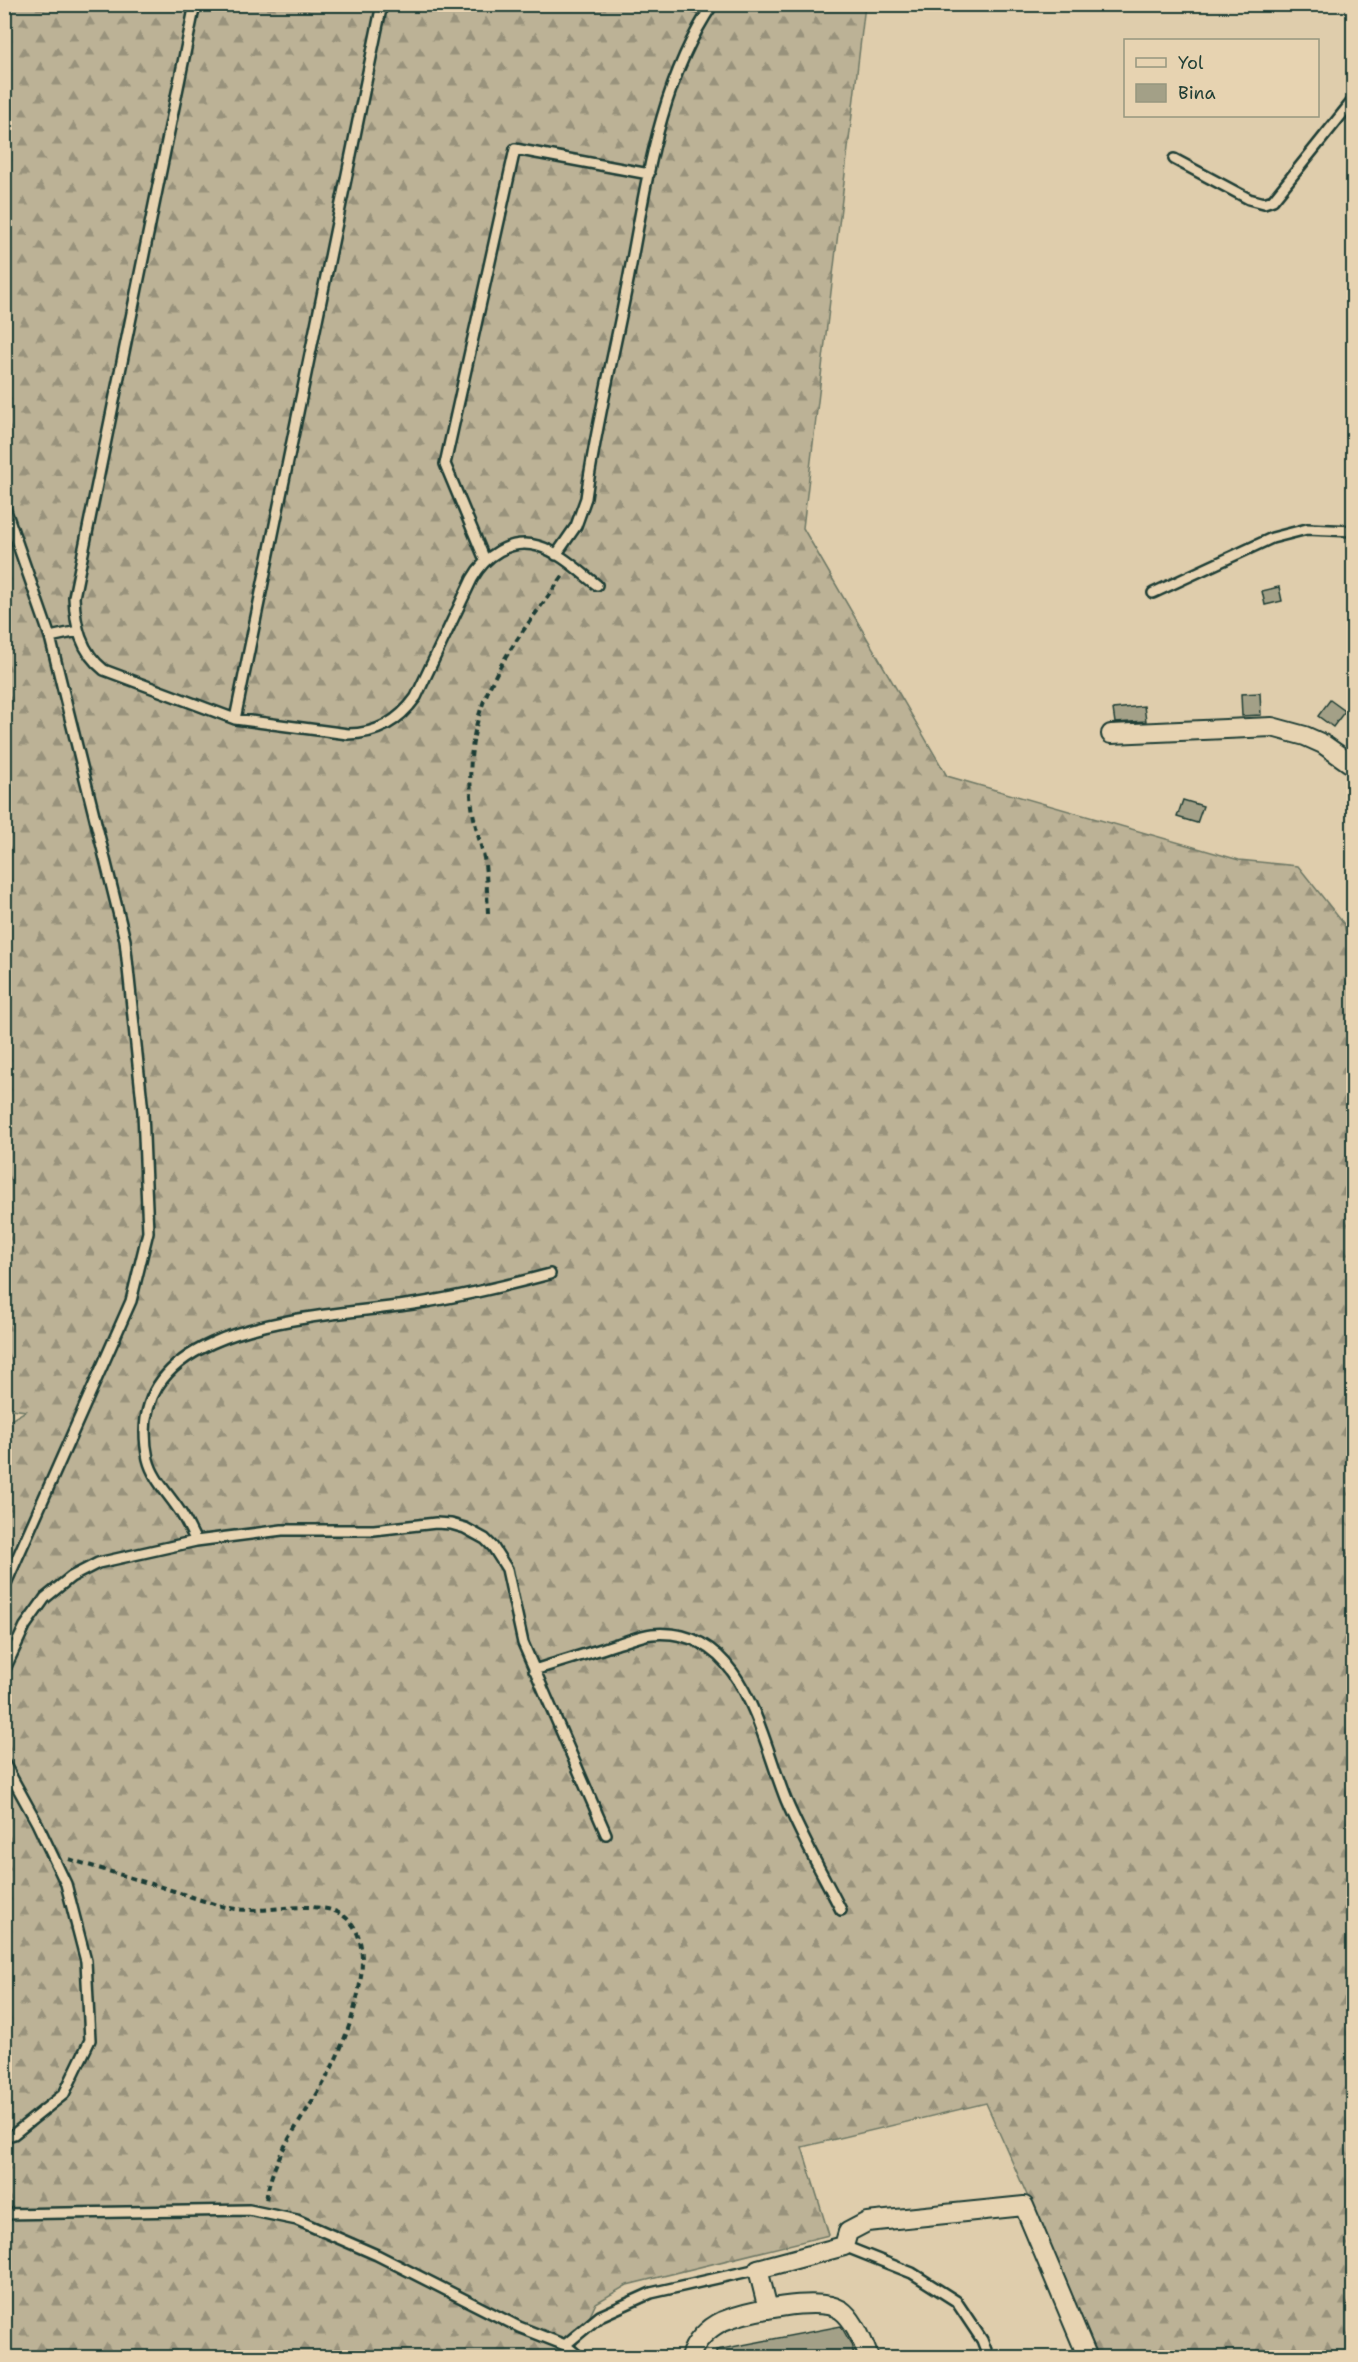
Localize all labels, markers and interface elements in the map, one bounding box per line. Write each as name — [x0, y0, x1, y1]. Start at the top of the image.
legend — [1124, 39, 1319, 117]
text: Yol — [1178, 51, 1204, 75]
text: Bina — [1178, 81, 1216, 105]

